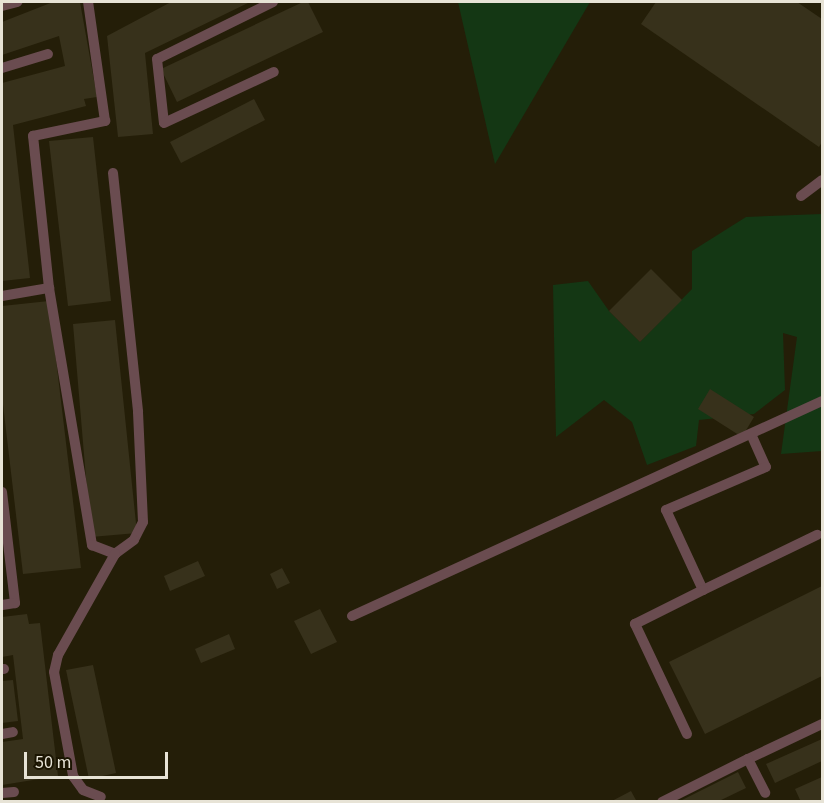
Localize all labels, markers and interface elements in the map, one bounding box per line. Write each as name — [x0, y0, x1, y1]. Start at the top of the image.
scale bar — [27, 740, 171, 778]
text: 50 m — [35, 750, 71, 775]

